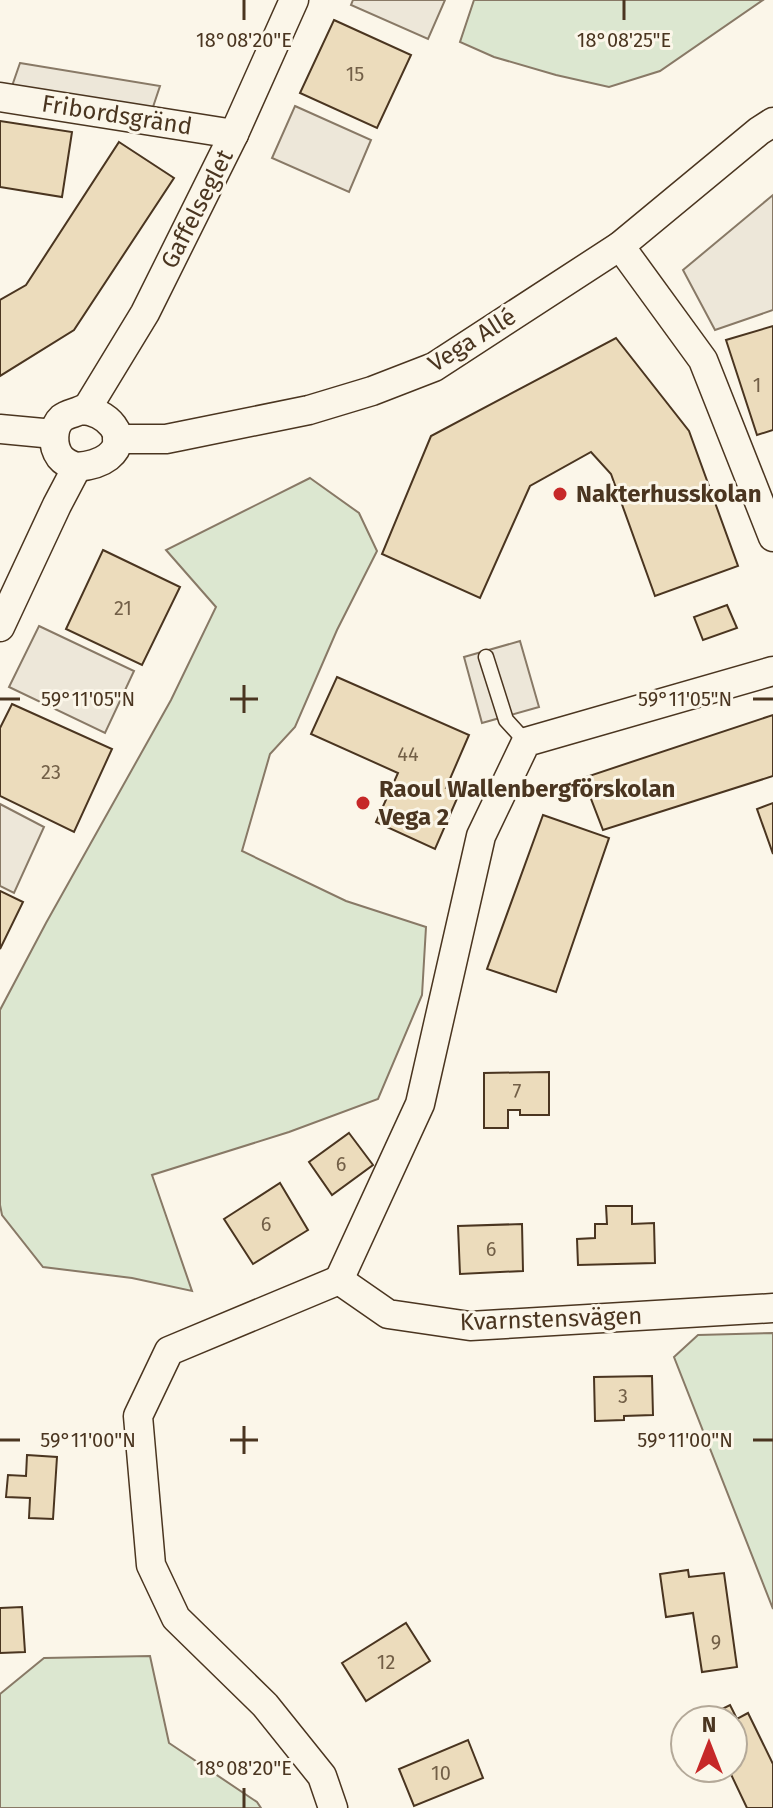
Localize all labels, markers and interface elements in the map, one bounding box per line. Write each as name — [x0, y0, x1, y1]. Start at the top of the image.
text: 18°08'20"E — [196, 28, 292, 52]
text: 18°08'25"E — [577, 28, 671, 52]
house number: 15 — [346, 62, 364, 86]
street label: Fribordsgränd — [40, 89, 194, 141]
street label: Gaffelseglet — [155, 145, 239, 273]
street label: Vega Allé — [423, 302, 521, 378]
house number: 1 — [753, 373, 761, 397]
place label: Nakterhusskolan — [576, 480, 762, 508]
marker: Nakterhusskolan — [551, 485, 569, 503]
house number: 21 — [114, 596, 132, 620]
text: 59°11'05"N — [41, 687, 135, 711]
text: 59°11'05"N — [638, 687, 732, 711]
house number: 44 — [397, 742, 419, 766]
house number: 23 — [41, 760, 61, 784]
place label: Raoul Wallenbergförskolan Vega 2 — [378, 775, 675, 831]
marker: Raoul Wallenbergförskolan Vega 2 — [354, 794, 372, 812]
house number: 7 — [513, 1079, 522, 1103]
house number: 6 — [336, 1152, 346, 1176]
house number: 6 — [261, 1212, 271, 1236]
house number: 6 — [486, 1237, 496, 1261]
street label: Kvarnstensvägen — [459, 1302, 643, 1336]
house number: 3 — [618, 1384, 628, 1408]
text: 59°11'00"N — [40, 1428, 136, 1452]
text: 59°11'00"N — [637, 1428, 733, 1452]
house number: 9 — [711, 1630, 721, 1654]
house number: 12 — [377, 1650, 395, 1674]
north arrow — [669, 1704, 749, 1784]
text: N — [702, 1711, 716, 1738]
text: 18°08'20"E — [196, 1756, 292, 1780]
house number: 10 — [431, 1761, 451, 1785]

